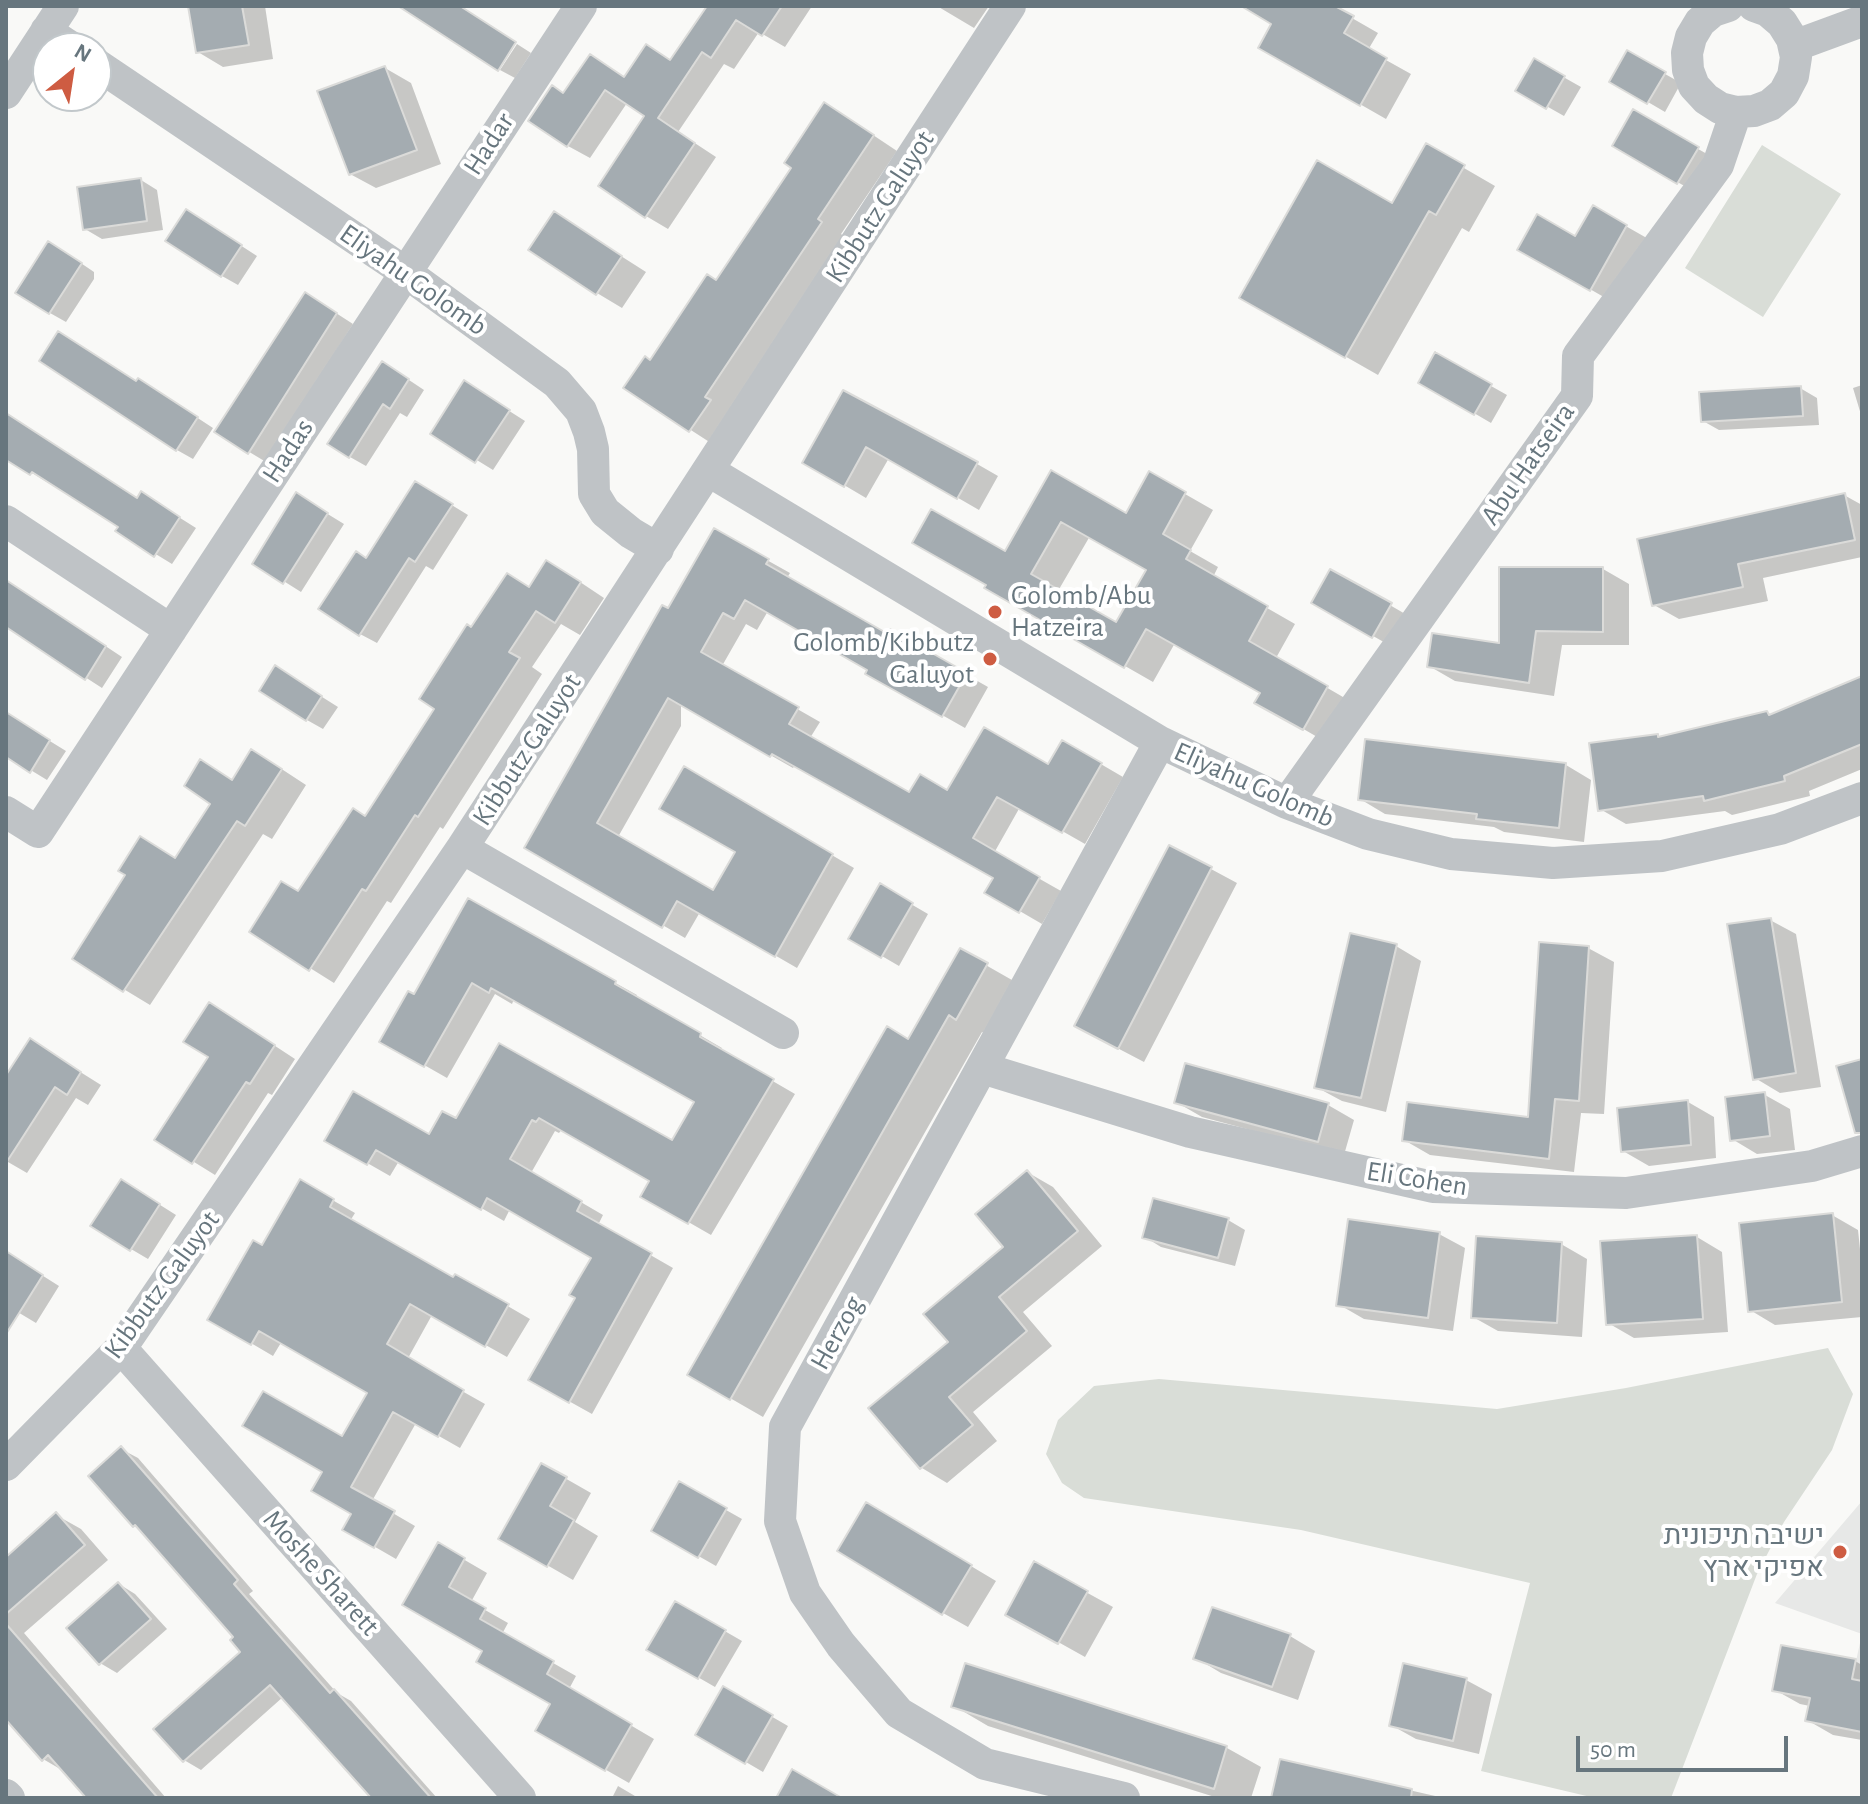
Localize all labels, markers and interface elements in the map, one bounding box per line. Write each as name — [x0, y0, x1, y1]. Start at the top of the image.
north arrow — [32, 32, 112, 112]
text: N — [71, 40, 95, 66]
street label: Hadar — [456, 106, 522, 182]
street label: Kibbutz Galuyot — [818, 125, 942, 289]
street label: Eliyahu Golomb — [333, 217, 493, 343]
street label: Abu Hatseira — [1474, 396, 1582, 532]
street label: Hadas — [255, 413, 321, 489]
place label: Golomb/Abu Hatzeira — [1011, 579, 1151, 645]
marker: Golomb/Abu Hatzeira — [986, 603, 1004, 621]
place label: Golomb/Kibbutz Galuyot — [793, 626, 974, 692]
marker: Golomb/Kibbutz Galuyot — [981, 650, 999, 668]
street label: Kibbutz Galuyot — [465, 668, 589, 832]
street label: Eliyahu Golomb — [1169, 735, 1339, 835]
street label: Eli Cohen — [1364, 1154, 1470, 1204]
street label: Kibbutz Galuyot — [97, 1204, 227, 1366]
street label: Herzog — [803, 1290, 871, 1376]
street label: Moshe Sharett — [256, 1503, 386, 1643]
place label: ישיבה תיכונית אפיקי ארץ — [1664, 1519, 1824, 1585]
marker: ישיבה תיכונית אפיקי ארץ — [1831, 1543, 1849, 1561]
scale bar — [1580, 1720, 1792, 1770]
text: 50 m — [1590, 1738, 1636, 1762]

